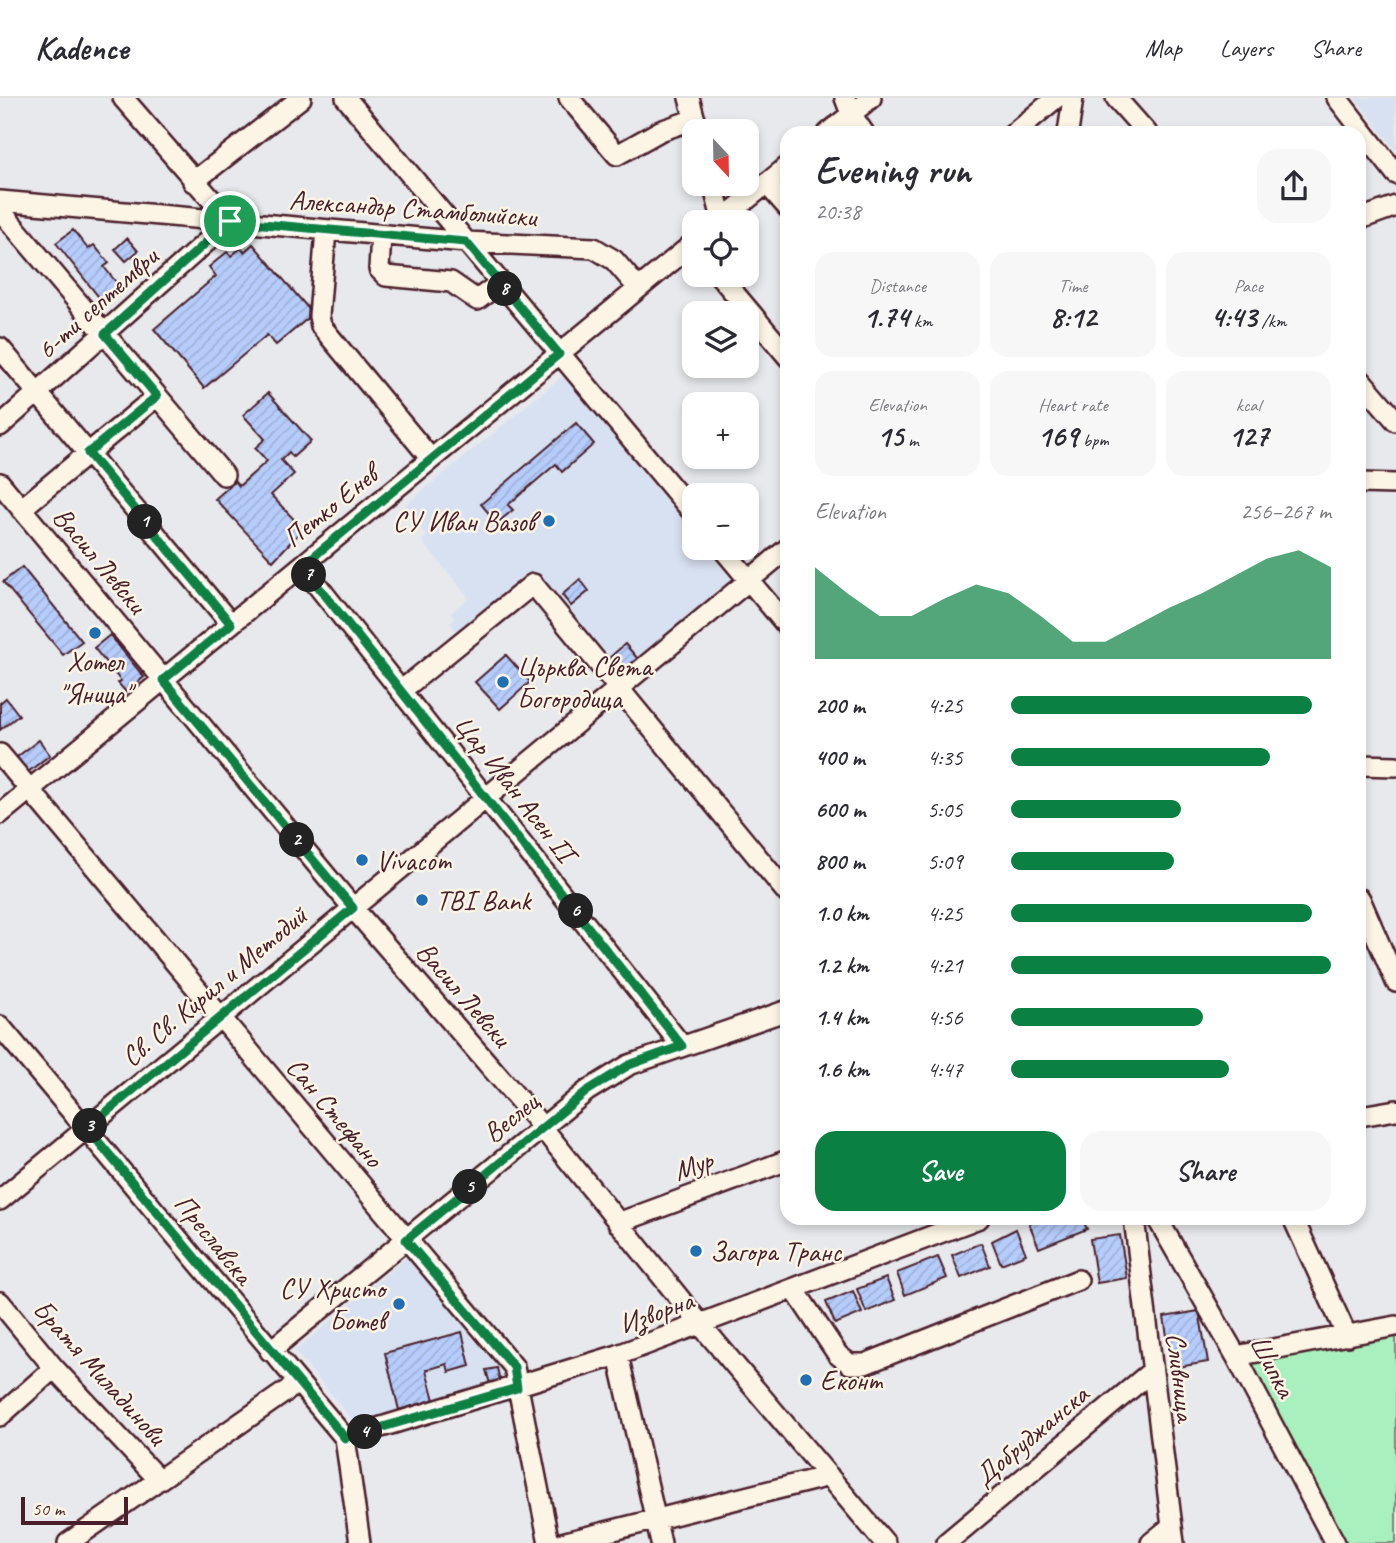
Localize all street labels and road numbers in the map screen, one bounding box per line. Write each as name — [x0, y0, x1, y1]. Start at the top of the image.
street label: Александър Стамболийски — [288, 182, 539, 234]
street label: 6-ти септември — [29, 238, 166, 367]
street label: Петко Енев — [276, 453, 389, 555]
street label: Васил Левски — [45, 500, 156, 622]
street label: Цар Иван Асен II — [447, 707, 587, 873]
street label: Св. Св. Кирил и Методий — [114, 897, 315, 1074]
street label: Васил Левски — [409, 934, 520, 1055]
street label: Сан Стефано — [279, 1050, 392, 1176]
street label: Веслец — [476, 1083, 547, 1150]
street label: Мур — [669, 1141, 719, 1188]
street label: Преславска — [167, 1187, 263, 1293]
street label: Изворна — [614, 1282, 700, 1342]
street label: Братя Миладинови — [25, 1292, 176, 1453]
street label: Шипка — [1242, 1329, 1305, 1405]
street label: Сливница — [1158, 1331, 1204, 1426]
street label: Добруджанска — [967, 1376, 1097, 1493]

